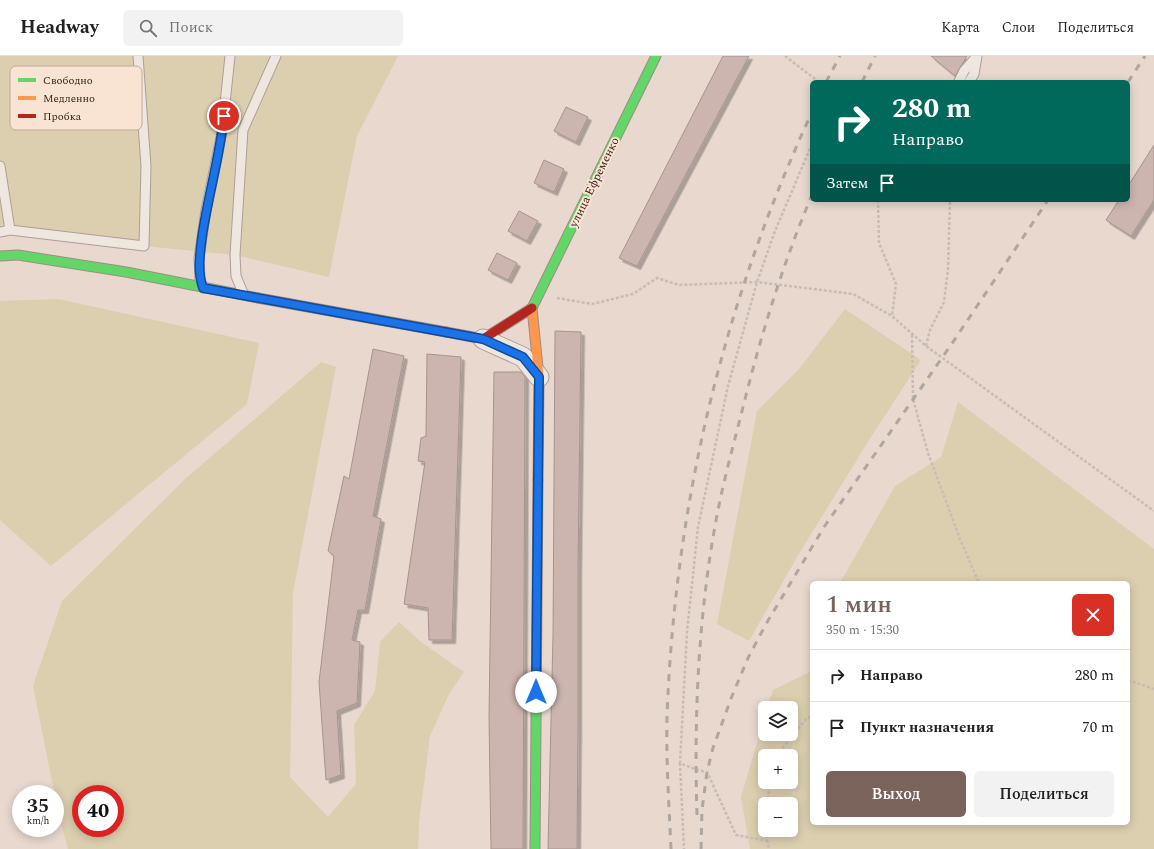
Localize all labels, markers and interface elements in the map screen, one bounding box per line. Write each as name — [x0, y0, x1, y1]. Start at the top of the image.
search box — [123, 10, 403, 46]
text: Headway — [20, 13, 99, 42]
text: Поиск — [169, 16, 213, 39]
icon: search — [137, 17, 159, 39]
text: Карта — [941, 17, 980, 38]
text: Слои — [1002, 17, 1035, 38]
text: Поделиться — [1057, 17, 1134, 38]
legend — [10, 66, 142, 130]
text: Свободно — [43, 72, 93, 89]
text: 280 m — [892, 87, 971, 130]
text: Медленно — [43, 90, 95, 107]
icon: right — [826, 96, 878, 148]
pin — [207, 99, 241, 133]
icon: arrive — [213, 105, 235, 127]
text: Пробка — [43, 108, 82, 125]
text: Направо — [892, 126, 964, 153]
street label: улица Ефременко — [564, 134, 625, 231]
text: Затем — [826, 172, 868, 195]
icon: arrive — [876, 172, 898, 194]
text: 1 мин — [826, 587, 892, 623]
button: close — [1072, 594, 1114, 636]
text: 350 m · 15:30 — [826, 620, 899, 640]
text: Направо — [860, 664, 923, 687]
text: 280 m — [1075, 664, 1114, 687]
icon: right — [826, 665, 848, 687]
position arrow — [515, 671, 557, 713]
map controls — [758, 701, 798, 837]
button: layers — [758, 701, 798, 741]
text: Пункт назначения — [860, 716, 994, 739]
text: 70 m — [1082, 716, 1114, 739]
icon: arrive — [826, 717, 848, 739]
button: + — [758, 749, 798, 789]
button: Выход — [826, 771, 966, 817]
button: Поделиться — [974, 771, 1114, 817]
speed limit sign: 40 — [72, 785, 124, 837]
text: 35 — [27, 791, 49, 821]
button: − — [758, 797, 798, 837]
text: km/h — [27, 813, 49, 829]

